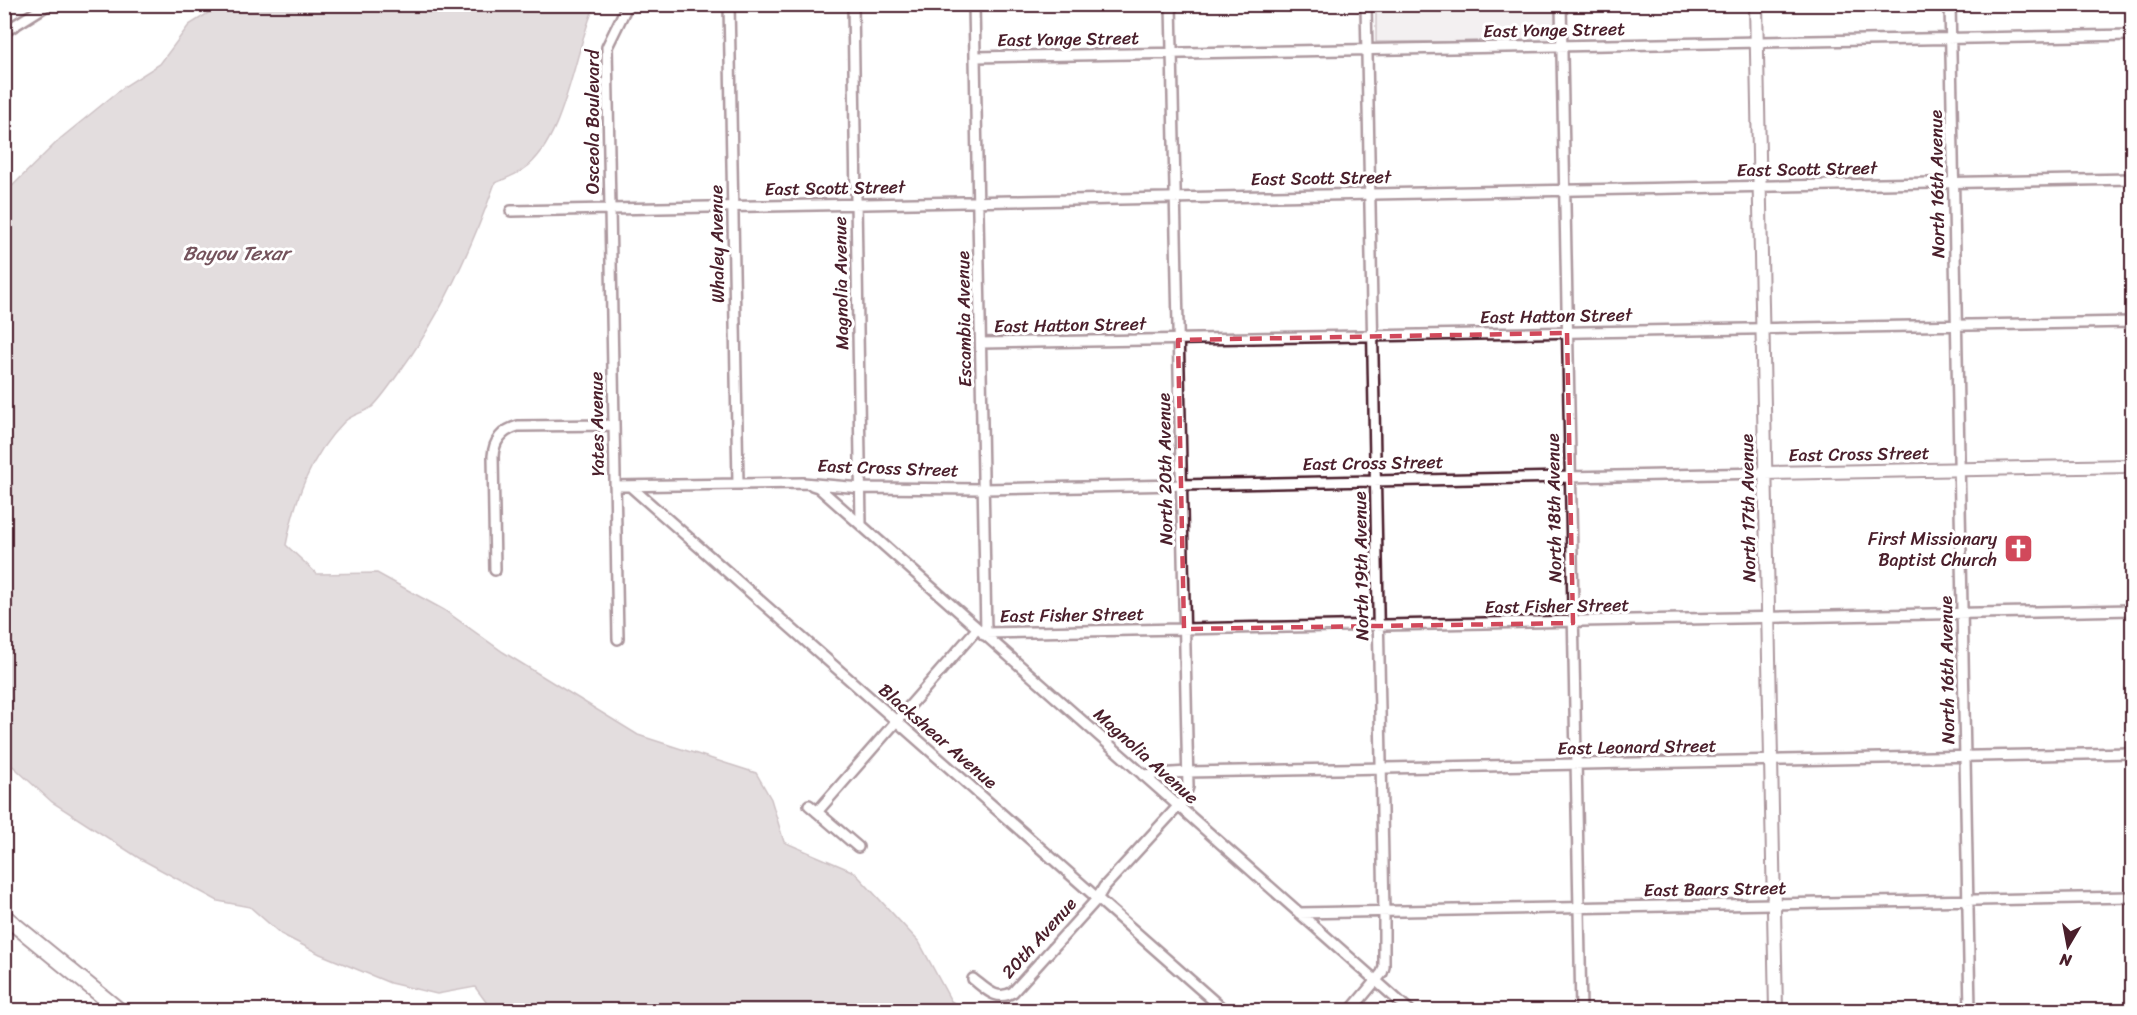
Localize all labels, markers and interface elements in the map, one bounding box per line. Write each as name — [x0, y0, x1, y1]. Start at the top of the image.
street label: East Yonge Street — [1483, 13, 1625, 47]
street label: East Yonge Street — [997, 22, 1139, 56]
street label: Osceola Boulevard — [577, 48, 609, 194]
street label: North 16th Avenue — [1920, 109, 1954, 258]
street label: East Scott Street — [1736, 152, 1878, 186]
street label: East Scott Street — [1250, 161, 1392, 195]
street label: East Scott Street — [764, 171, 906, 205]
street label: Whaley Avenue — [700, 185, 734, 303]
street label: Magnolia Avenue — [824, 216, 858, 350]
water label: Bayou Texar — [183, 236, 293, 271]
street label: Escambia Avenue — [947, 250, 981, 387]
street label: East Hatton Street — [1480, 299, 1633, 333]
street label: East Hatton Street — [994, 308, 1147, 342]
street label: Yates Avenue — [580, 371, 614, 477]
street label: North 20th Avenue — [1148, 392, 1182, 545]
street label: North 18th Avenue — [1537, 433, 1571, 583]
street label: North 17th Avenue — [1731, 433, 1765, 582]
street label: East Cross Street — [1788, 437, 1930, 471]
street label: East Cross Street — [1302, 446, 1444, 480]
street label: East Cross Street — [817, 450, 959, 486]
street label: North 19th Avenue — [1344, 491, 1378, 641]
place label: First Missionary Baptist Church — [1868, 523, 1998, 576]
church icon: First Missionary Baptist Church — [2002, 533, 2034, 565]
street label: East Fisher Street — [1484, 589, 1630, 623]
street label: North 16th Avenue — [1930, 595, 1964, 744]
street label: East Fisher Street — [999, 598, 1145, 632]
street label: Blackshear Avenue — [871, 675, 1005, 797]
street label: Magnolia Avenue — [1086, 699, 1206, 813]
street label: East Leonard Street — [1557, 730, 1717, 764]
street label: East Baars Street — [1643, 872, 1787, 906]
street label: 20th Avenue — [993, 889, 1085, 986]
north arrow — [2038, 916, 2098, 976]
text: N — [2057, 945, 2074, 976]

